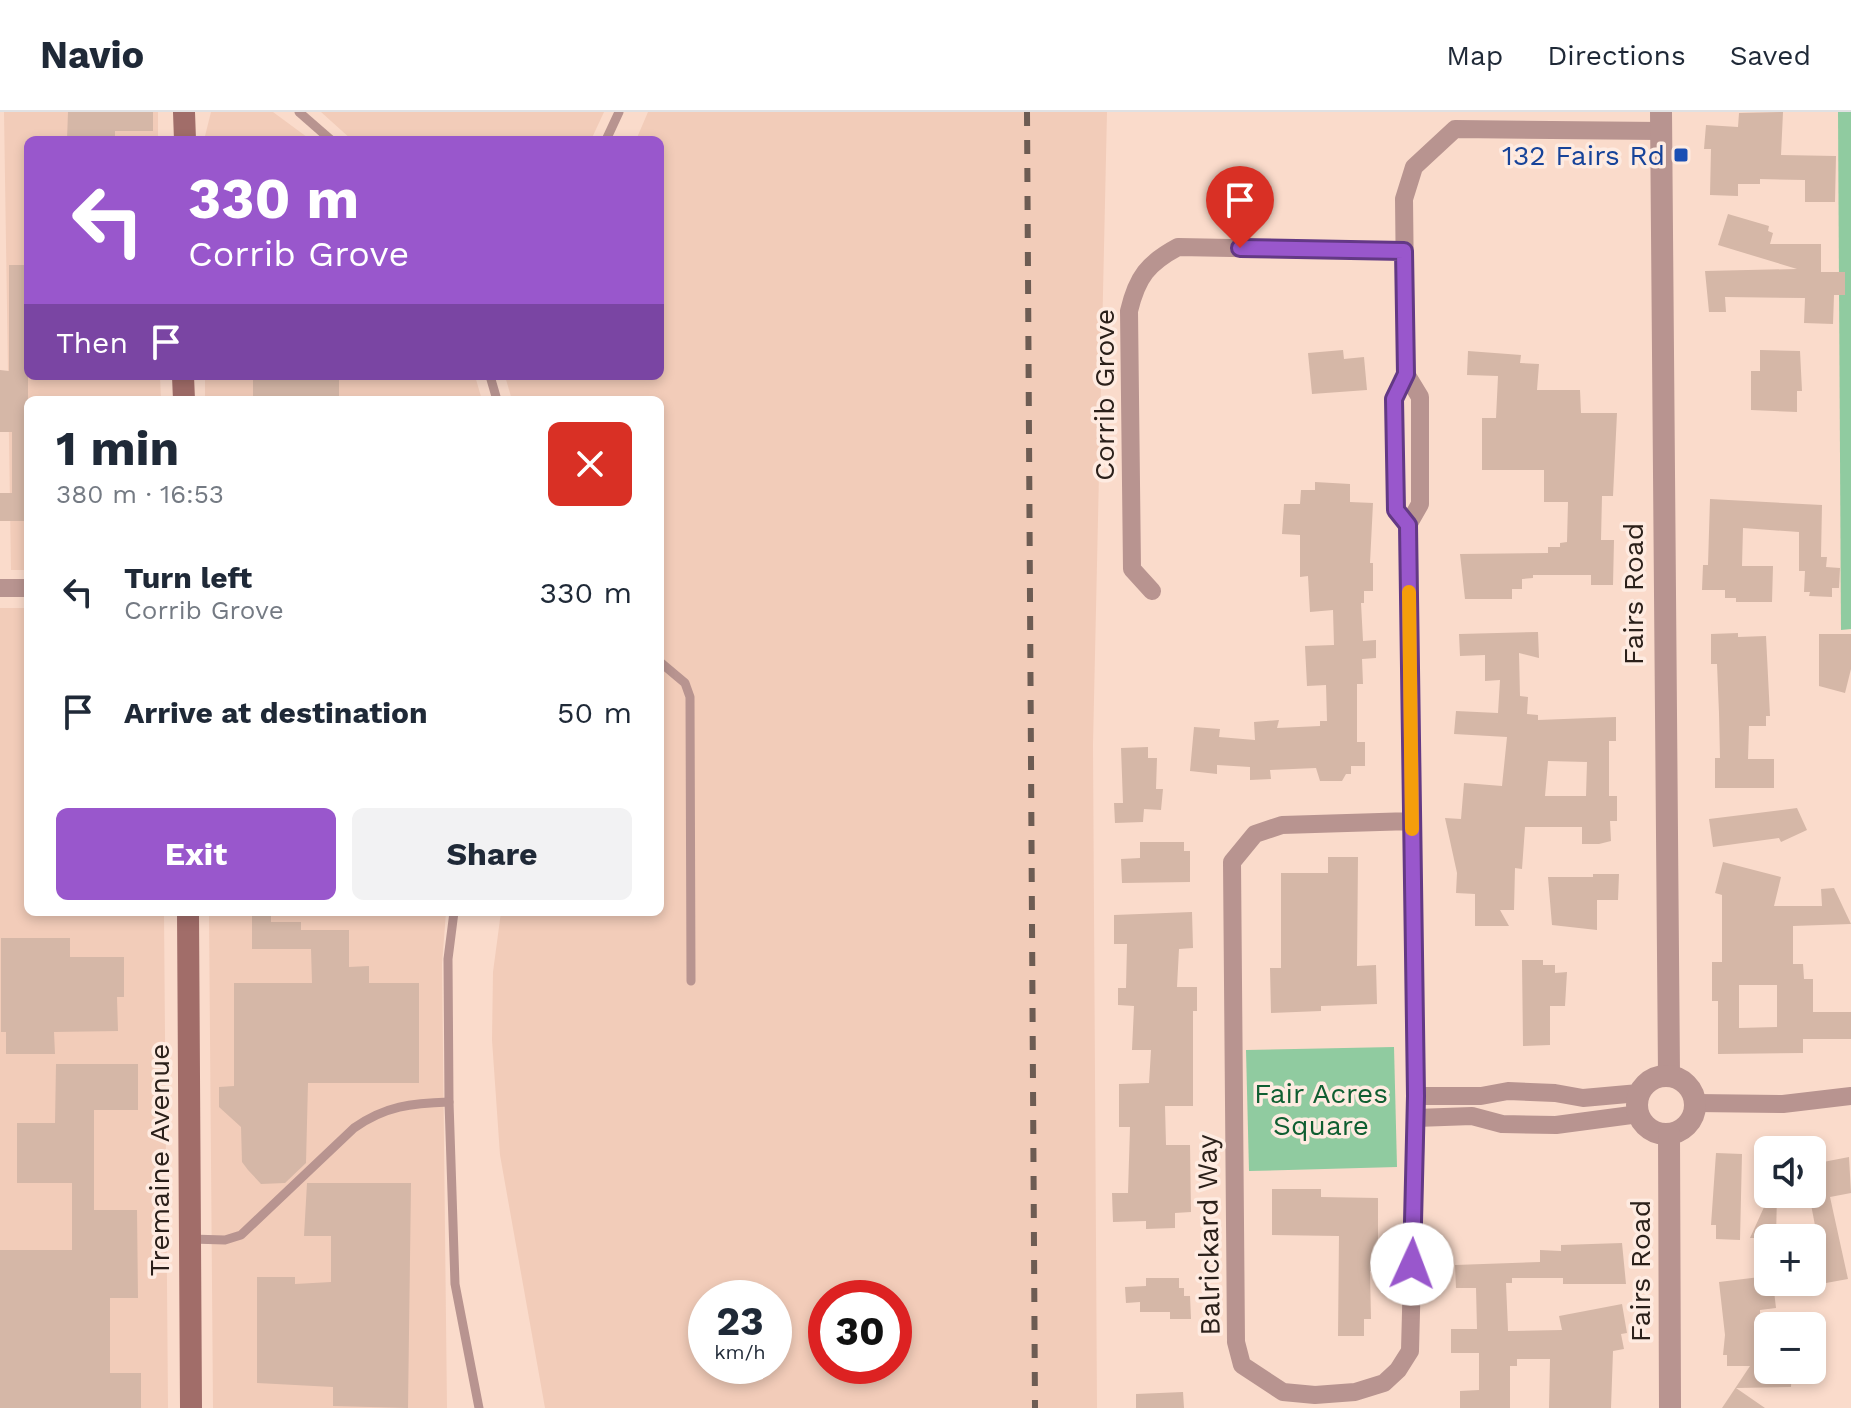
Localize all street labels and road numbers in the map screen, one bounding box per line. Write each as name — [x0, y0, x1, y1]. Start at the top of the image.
street label: Corrib Grove — [1088, 309, 1121, 481]
street label: Fairs Road — [1617, 523, 1650, 665]
street label: Tremaine Avenue — [143, 1043, 176, 1277]
street label: Balrickard Way — [1190, 1133, 1227, 1336]
street label: Fairs Road — [1624, 1200, 1657, 1342]

